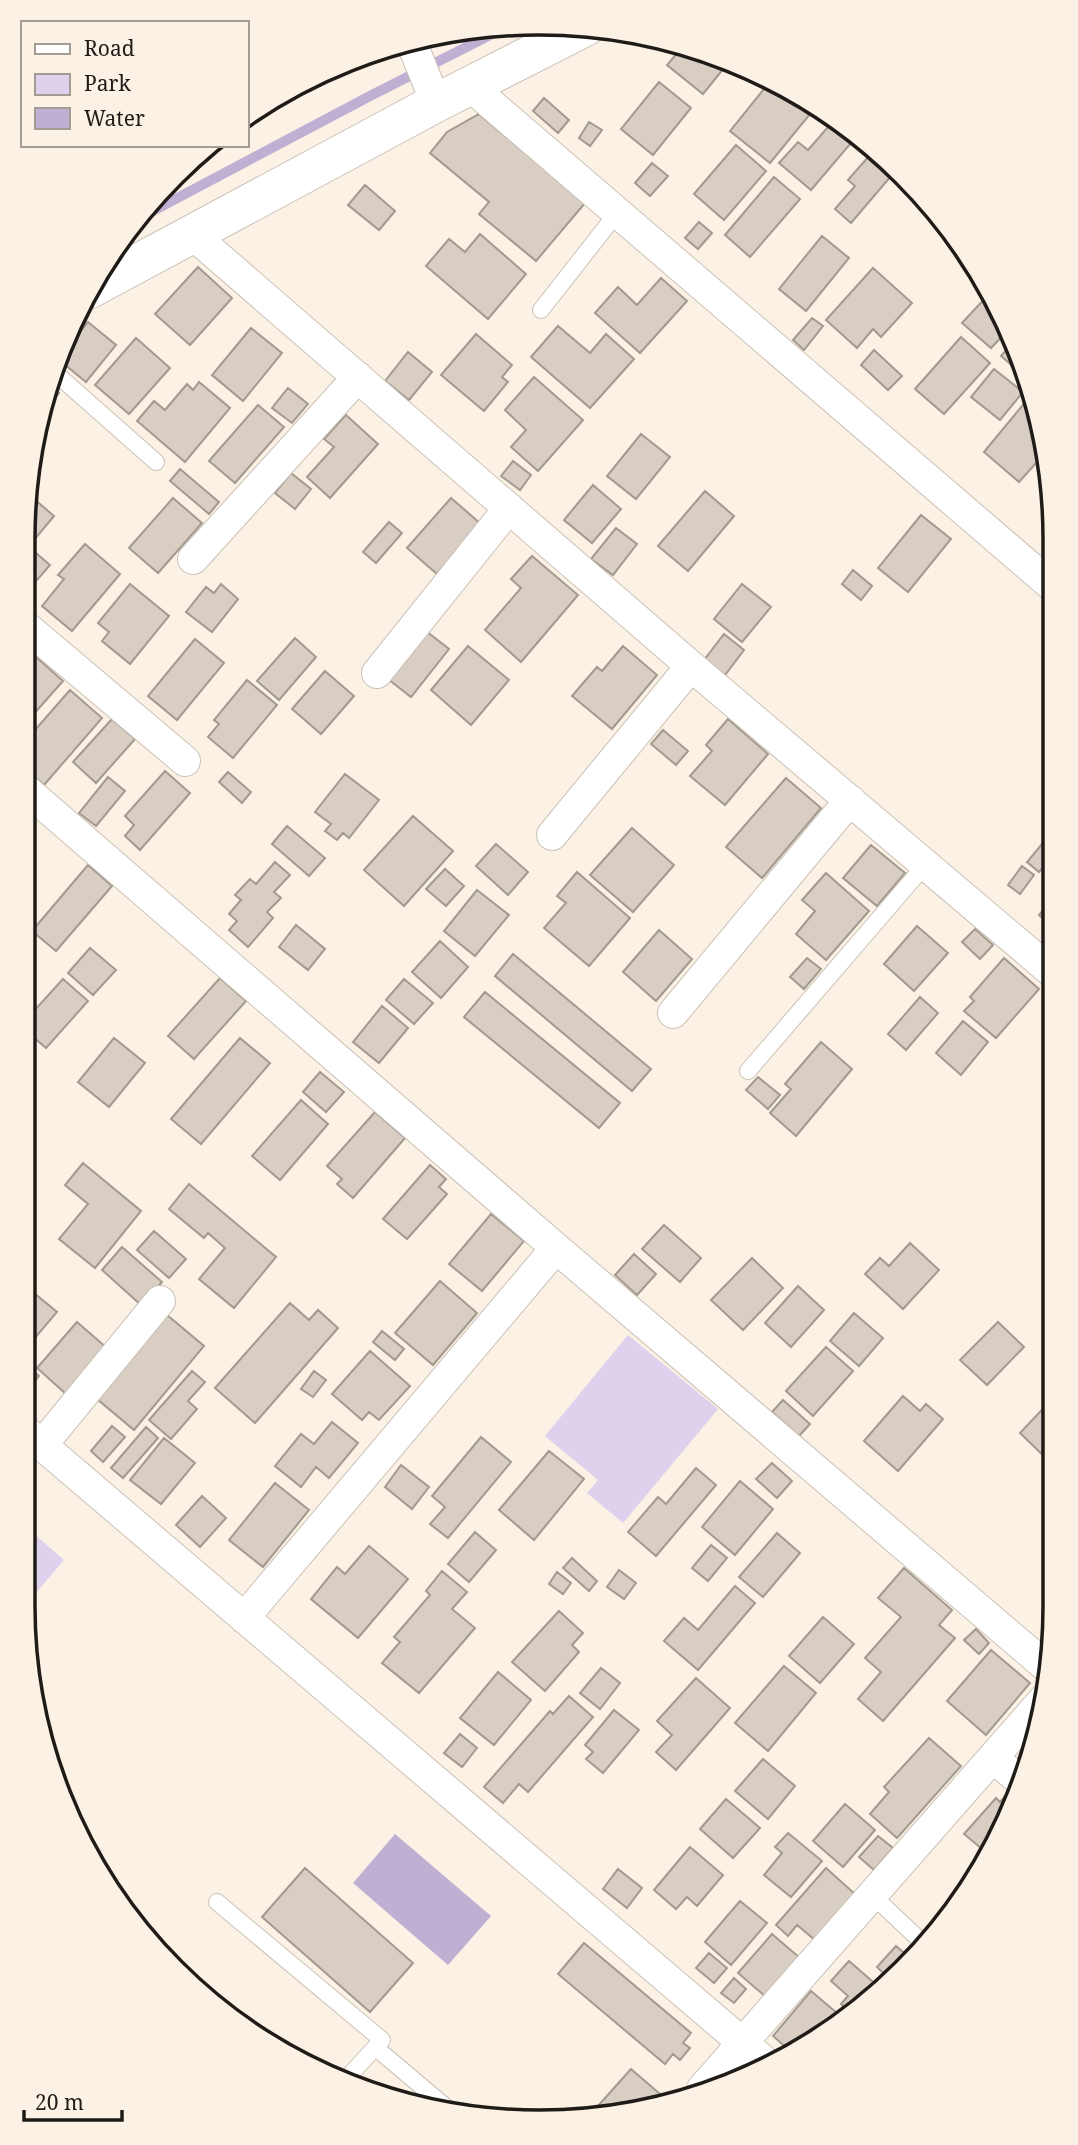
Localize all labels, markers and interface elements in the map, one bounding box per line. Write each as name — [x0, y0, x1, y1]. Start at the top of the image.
legend — [21, 21, 248, 147]
text: Road — [84, 34, 135, 62]
text: Park — [84, 69, 131, 97]
text: Water — [84, 104, 145, 132]
scale bar — [24, 2078, 122, 2122]
text: 20 m — [35, 2088, 84, 2116]

